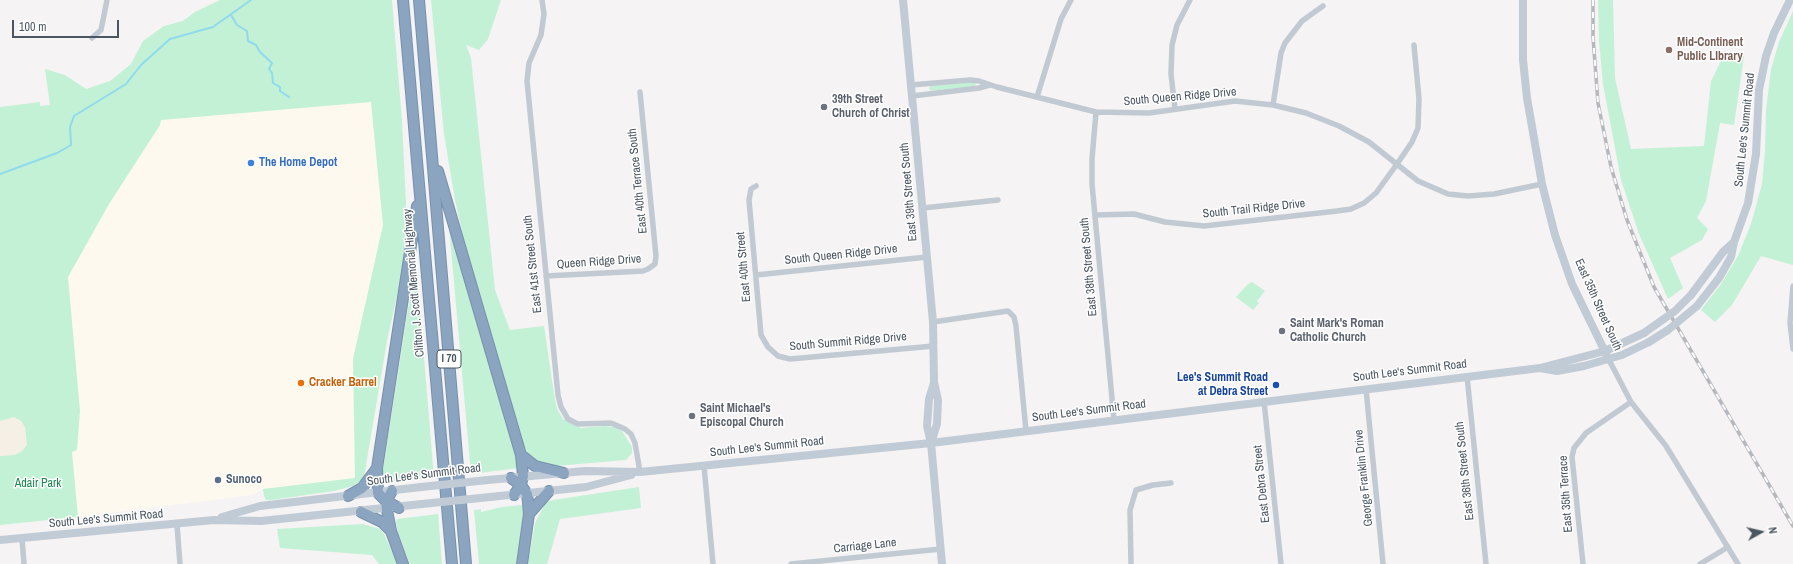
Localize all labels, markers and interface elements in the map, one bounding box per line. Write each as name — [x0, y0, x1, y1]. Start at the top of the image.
scale bar — [14, 12, 121, 38]
text: 100 m — [19, 19, 46, 35]
place label: Mid-Continent Public LIbrary — [1677, 36, 1743, 64]
marker: Mid-Continent Public LIbrary — [1664, 45, 1674, 55]
street label: South Lee's Summit Road — [1732, 72, 1758, 188]
street label: South Queen Ridge Drive — [1123, 85, 1237, 109]
place label: 39th Street Church of Christ — [832, 93, 910, 121]
marker: 39th Street Church of Christ — [819, 102, 829, 112]
street label: East 40th Terrace South — [625, 128, 651, 234]
street label: East 39th Street South — [898, 142, 920, 242]
place label: The Home Depot — [259, 156, 337, 170]
marker: The Home Depot — [246, 158, 256, 168]
street label: South Trail Ridge Drive — [1202, 196, 1306, 222]
street label: Clifton J. Scott Memorial Highway — [400, 208, 428, 358]
street label: East 41st Street South — [521, 214, 545, 314]
street label: East 38th Street South — [1078, 217, 1100, 317]
street label: East 40th Street — [734, 231, 754, 303]
street label: South Queen Ridge Drive — [784, 242, 898, 268]
street label: Queen Ridge Drive — [556, 252, 642, 272]
street label: East 35th Street South — [1571, 257, 1625, 353]
place label: Saint Mark's Roman Catholic Church — [1290, 317, 1384, 345]
marker: Saint Mark's Roman Catholic Church — [1277, 326, 1287, 336]
street label: South Summit Ridge Drive — [789, 330, 907, 354]
road number: I 70 — [437, 350, 461, 368]
street label: South Lee's Summit Road — [1352, 357, 1468, 385]
place label: Lee's Summit Road at Debra Street — [1177, 371, 1268, 399]
place label: Cracker Barrel — [309, 376, 377, 390]
marker: Cracker Barrel — [296, 378, 306, 388]
marker: Lee's Summit Road at Debra Street — [1271, 380, 1281, 390]
street label: South Lee's Summit Road — [1031, 397, 1147, 425]
place label: Saint Michael's Episcopal Church — [700, 402, 784, 430]
marker: Saint Michael's Episcopal Church — [687, 411, 697, 421]
street label: East 36th Street South — [1453, 421, 1477, 521]
street label: George Franklin Drive — [1352, 429, 1376, 527]
street label: South Lee's Summit Road — [709, 434, 825, 460]
street label: East Debra Street — [1251, 444, 1273, 524]
street label: East 35th Terrace — [1556, 455, 1576, 533]
street label: South Lee's Summit Road — [366, 461, 482, 489]
place label: Sunoco — [226, 473, 262, 487]
marker: Sunoco — [213, 475, 223, 485]
park label: Adair Park — [15, 477, 61, 491]
street label: South Lee's Summit Road — [48, 507, 164, 531]
north arrow — [1741, 512, 1781, 552]
text: N — [1765, 526, 1780, 535]
street label: Carriage Lane — [833, 536, 897, 556]

